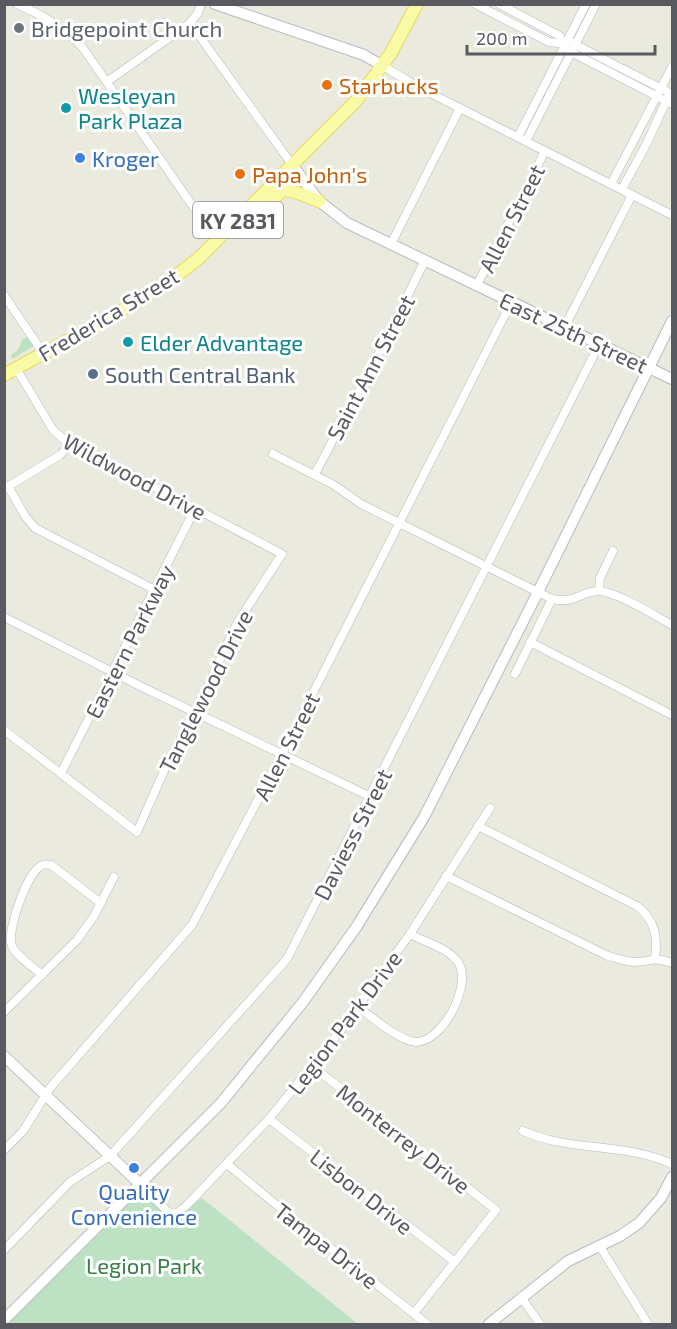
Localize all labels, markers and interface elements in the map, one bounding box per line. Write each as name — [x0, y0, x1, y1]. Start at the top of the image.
place label: Bridgepoint Church — [31, 15, 222, 41]
scale bar — [467, 18, 654, 56]
marker: Bridgepoint Church — [12, 21, 26, 35]
text: 200 m — [476, 27, 528, 49]
place label: Starbucks — [339, 72, 439, 98]
marker: Starbucks — [320, 78, 334, 92]
place label: Wesleyan Park Plaza — [78, 82, 183, 133]
marker: Wesleyan Park Plaza — [59, 101, 73, 115]
place label: Kroger — [92, 145, 159, 171]
marker: Kroger — [73, 151, 87, 165]
street label: Allen Street — [473, 160, 549, 276]
place label: Papa John's — [252, 161, 367, 187]
marker: Papa John's — [233, 167, 247, 181]
road number: KY 2831 — [193, 202, 283, 238]
street label: Frederica Street — [33, 262, 183, 366]
street label: East 25th Street — [496, 286, 652, 378]
street label: Saint Ann Street — [321, 290, 419, 444]
place label: Elder Advantage — [140, 329, 303, 355]
marker: Elder Advantage — [121, 335, 135, 349]
place label: South Central Bank — [105, 361, 295, 387]
marker: South Central Bank — [86, 367, 100, 381]
street label: Wildwood Drive — [59, 427, 211, 525]
street label: Eastern Parkway — [79, 559, 179, 722]
street label: Tanglewood Drive — [153, 605, 257, 777]
street label: Allen Street — [248, 688, 324, 804]
street label: Daviess Street — [308, 764, 396, 904]
street label: Legion Park Drive — [282, 945, 406, 1099]
street label: Monterrey Drive — [332, 1078, 476, 1198]
street label: Lisbon Drive — [306, 1143, 418, 1239]
marker: Quality Convenience — [127, 1161, 141, 1175]
place label: Quality Convenience — [71, 1178, 197, 1229]
street label: Tampa Drive — [270, 1197, 384, 1293]
park label: Legion Park — [86, 1252, 202, 1278]

